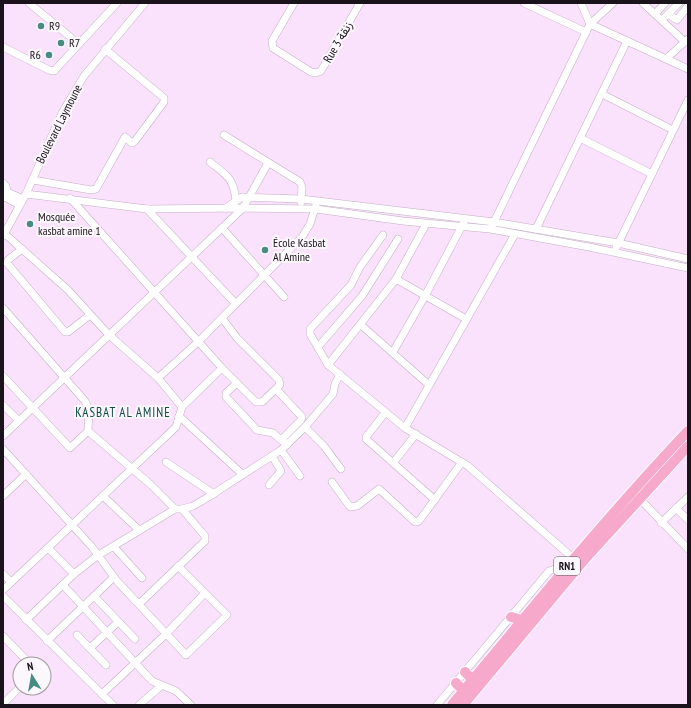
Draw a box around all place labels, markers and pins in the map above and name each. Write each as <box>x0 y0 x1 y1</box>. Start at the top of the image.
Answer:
place label: R9 <box>49 18 60 33</box>
marker: R9 <box>36 21 46 31</box>
place label: R7 <box>69 35 80 50</box>
marker: R7 <box>56 38 66 48</box>
place label: R6 <box>30 47 41 62</box>
marker: R6 <box>44 50 54 60</box>
place label: Mosquée kasbat amine 1 <box>38 209 101 238</box>
marker: Mosquée kasbat amine 1 <box>25 219 35 229</box>
place label: École Kasbat Al Amine <box>273 235 326 264</box>
marker: École Kasbat Al Amine <box>260 245 270 255</box>

